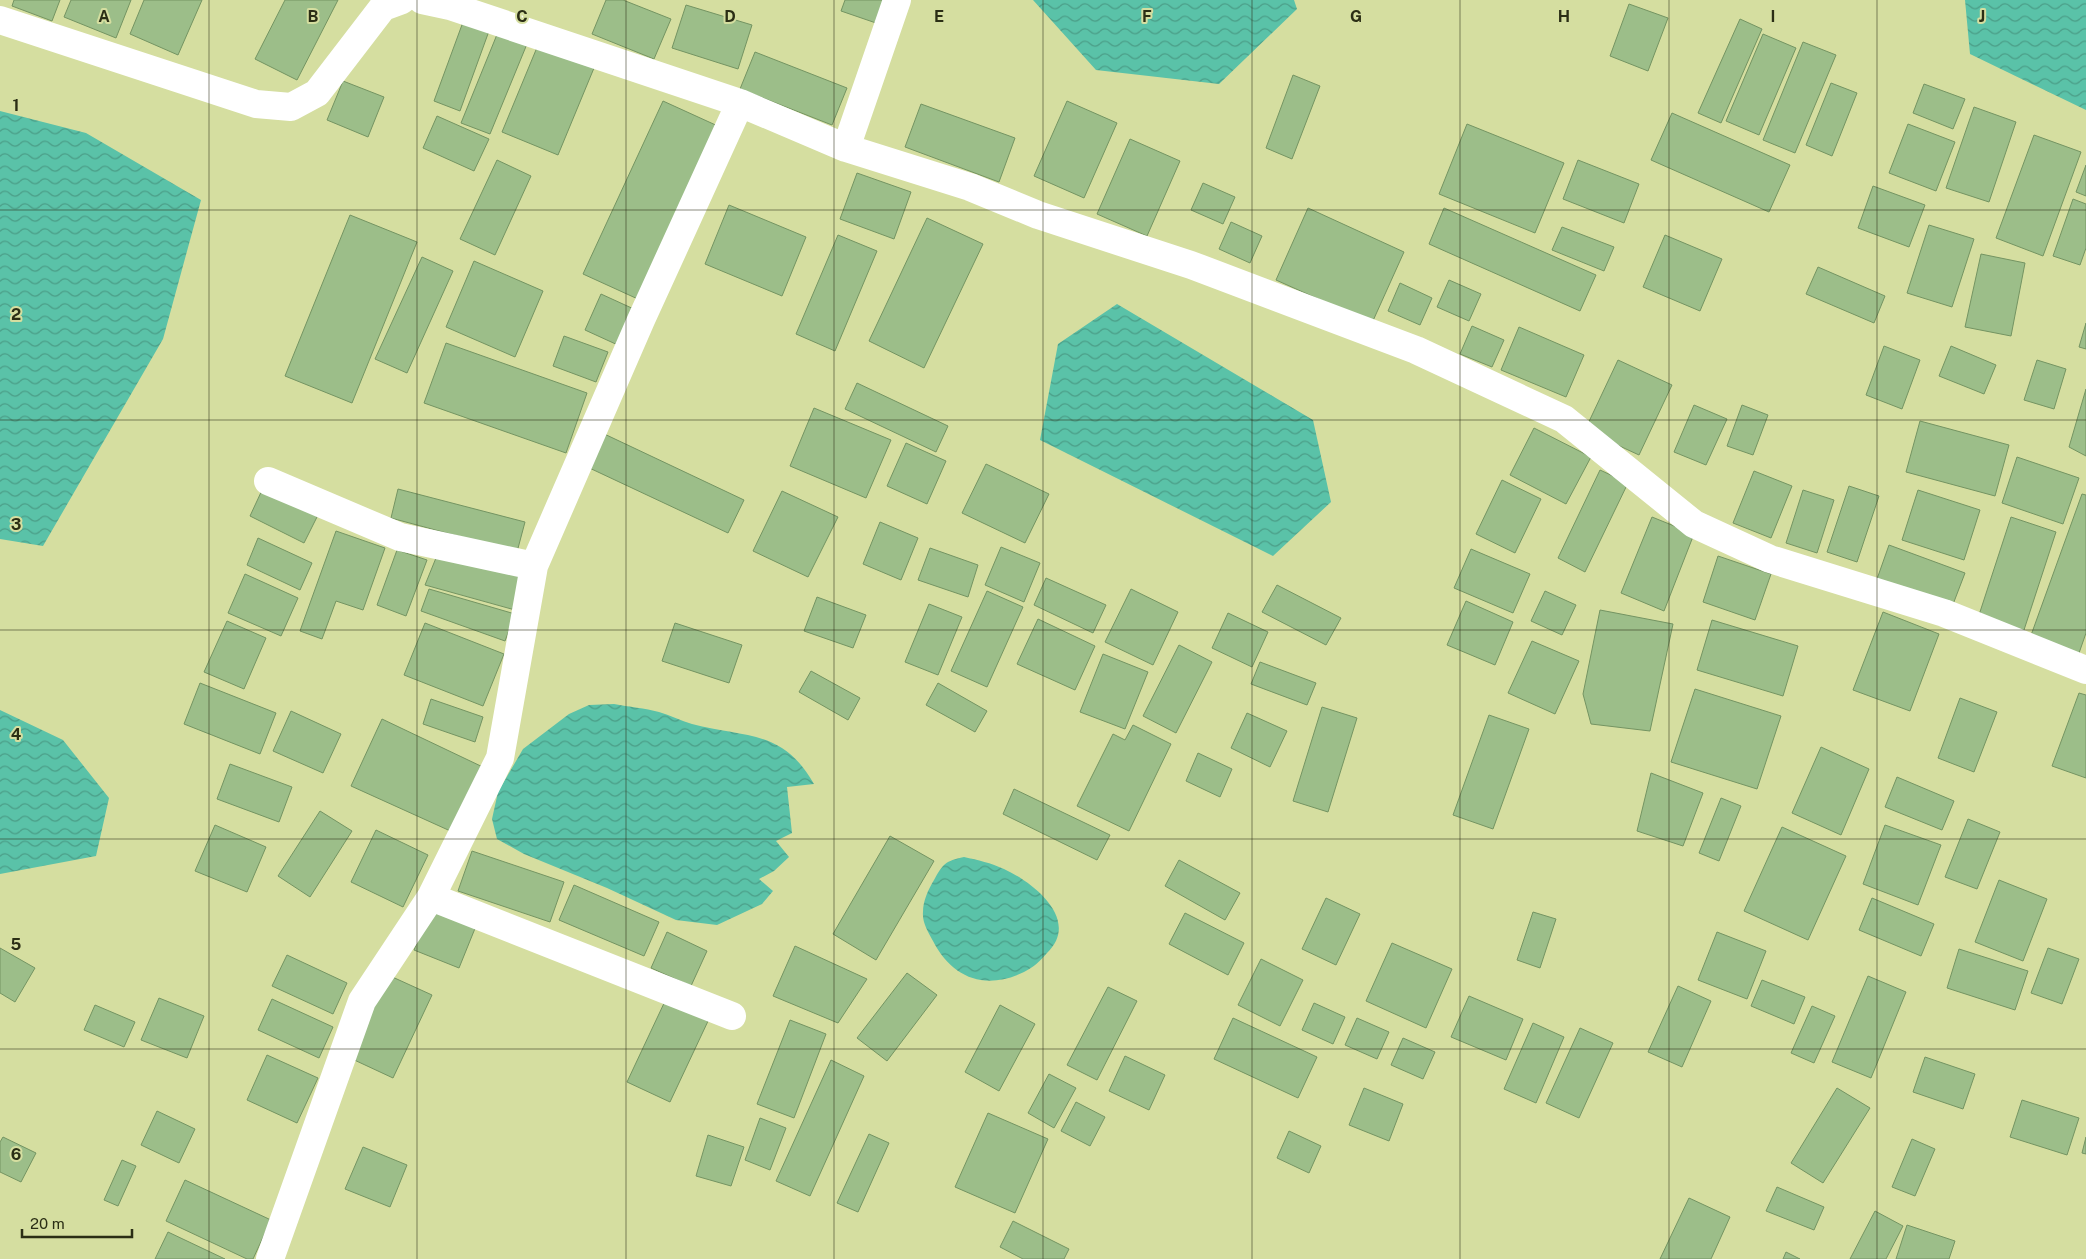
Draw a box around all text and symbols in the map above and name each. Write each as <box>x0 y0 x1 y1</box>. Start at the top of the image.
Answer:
text: A <box>98 7 110 26</box>
text: B <box>308 7 319 26</box>
text: C <box>516 7 528 26</box>
text: D <box>724 7 736 26</box>
text: E <box>934 7 944 26</box>
text: F <box>1142 7 1152 26</box>
text: G <box>1350 7 1362 26</box>
text: H <box>1558 7 1570 26</box>
text: I <box>1771 7 1775 26</box>
text: J <box>1979 7 1985 26</box>
text: 1 <box>13 96 19 115</box>
text: 2 <box>11 305 21 324</box>
text: 3 <box>11 515 21 534</box>
text: 4 <box>11 725 22 744</box>
text: 5 <box>11 935 22 954</box>
text: 6 <box>11 1145 21 1164</box>
scale bar <box>22 1206 132 1238</box>
text: 20 m <box>30 1215 65 1232</box>

